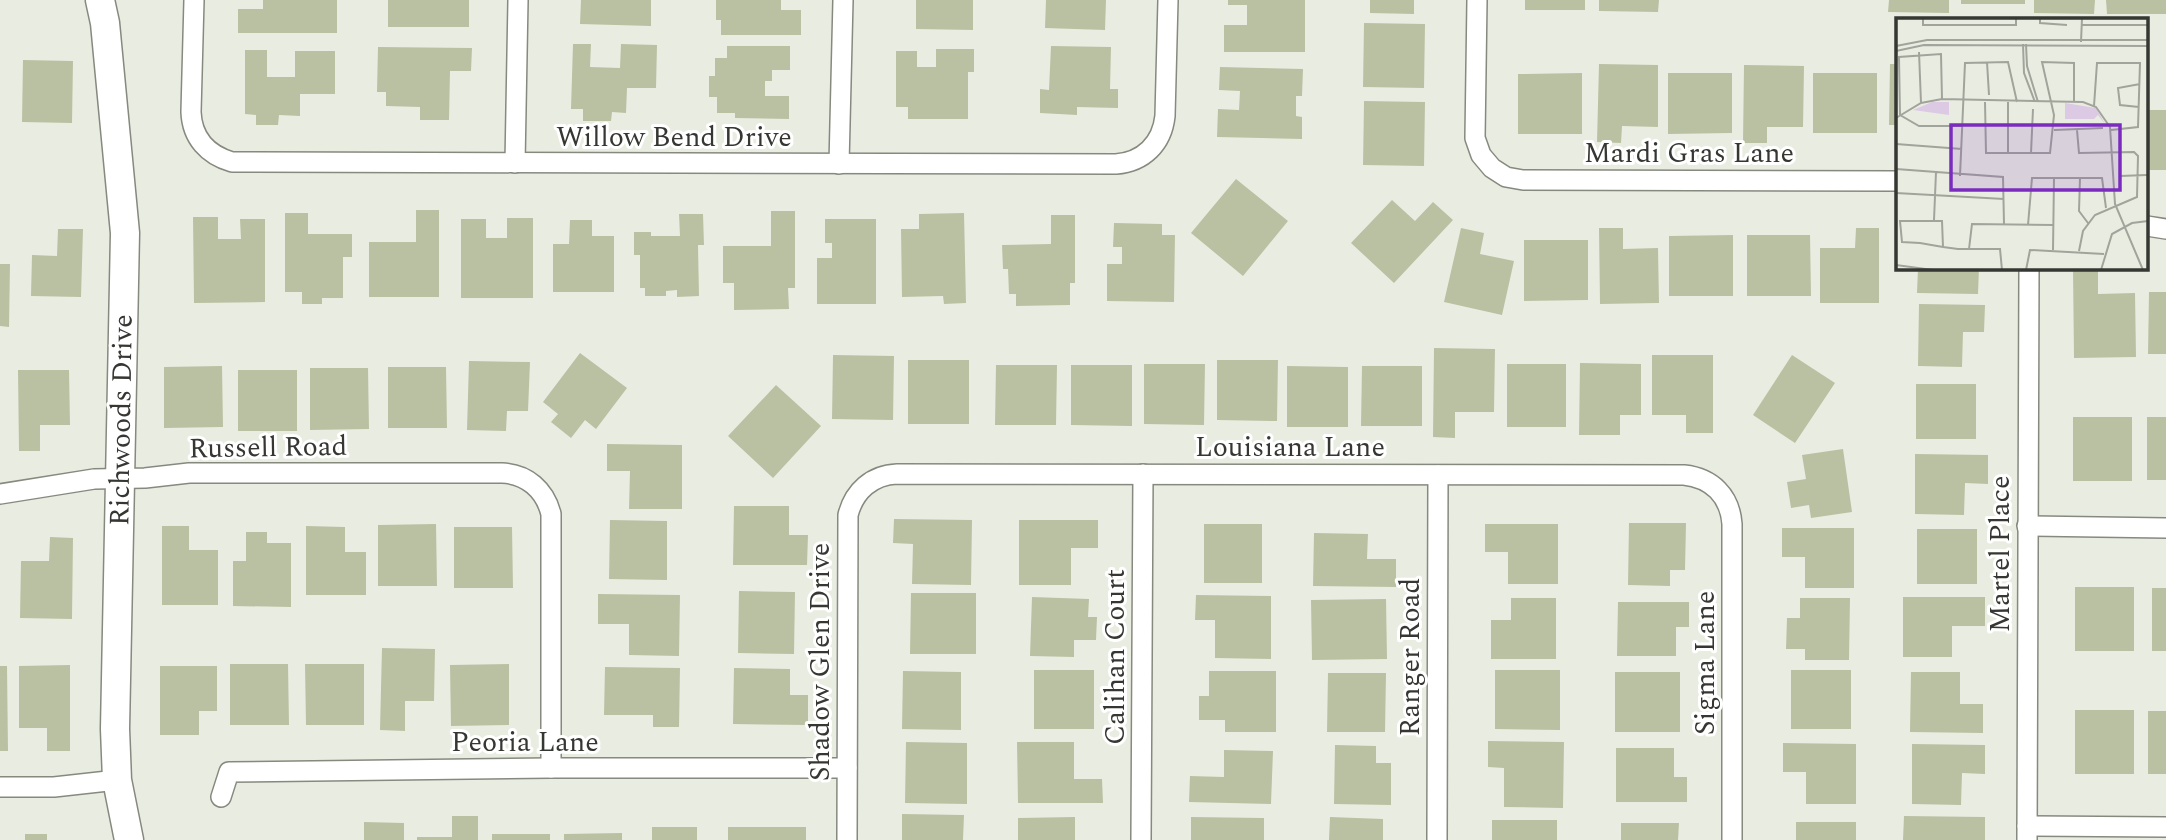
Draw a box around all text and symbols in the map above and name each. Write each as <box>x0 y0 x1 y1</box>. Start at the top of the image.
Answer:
inset map <box>1896 18 2148 270</box>
street label: Willow Bend Drive <box>556 116 792 159</box>
street label: Mardi Gras Lane <box>1584 132 1794 175</box>
street label: Richwoods Drive <box>98 314 145 526</box>
street label: Russell Road <box>189 425 348 470</box>
street label: Louisiana Lane <box>1195 426 1385 469</box>
street label: Martel Place <box>1979 475 2022 633</box>
street label: Shadow Glen Drive <box>799 543 842 781</box>
street label: Calihan Court <box>1094 569 1137 745</box>
street label: Ranger Road <box>1389 578 1432 736</box>
street label: Sigma Lane <box>1684 591 1727 735</box>
street label: Peoria Lane <box>451 721 599 764</box>

